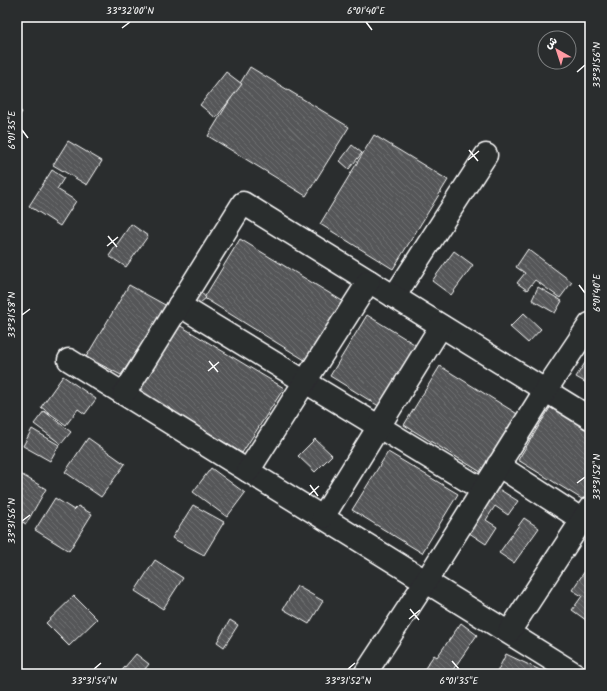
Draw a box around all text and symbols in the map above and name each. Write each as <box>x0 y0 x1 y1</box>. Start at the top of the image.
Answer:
text: 33°32'00"N <box>106 3 154 19</box>
text: 6°01'40"E <box>347 3 386 19</box>
north arrow <box>537 30 577 70</box>
text: ش <box>541 32 562 54</box>
text: 33°31'56"N <box>589 42 605 88</box>
text: 6°01'35"E <box>4 109 20 149</box>
text: 6°01'40"E <box>589 273 605 312</box>
text: 33°31'58"N <box>4 291 20 338</box>
text: 33°31'52"N <box>589 454 605 500</box>
text: 33°31'56"N <box>4 498 20 544</box>
text: 33°31'54"N <box>71 673 117 689</box>
text: 33°31'52"N <box>325 673 371 689</box>
text: 6°01'35"E <box>440 673 480 689</box>

